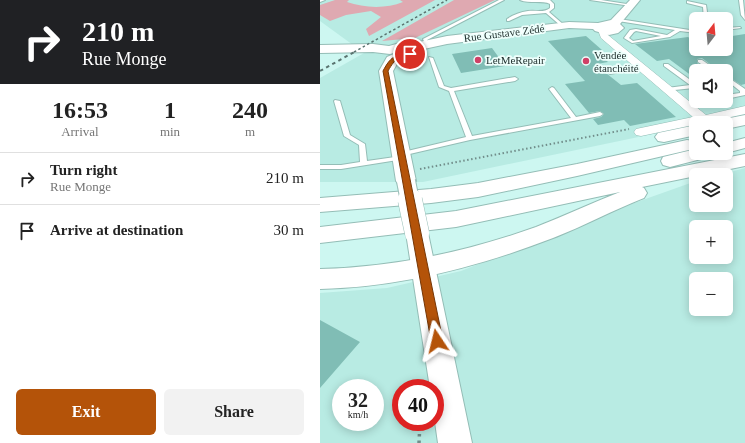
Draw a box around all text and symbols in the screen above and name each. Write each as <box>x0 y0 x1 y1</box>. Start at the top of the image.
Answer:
north arrow <box>689 12 733 56</box>
map controls <box>689 12 733 316</box>
icon: right <box>16 16 68 68</box>
text: 210 m <box>82 16 154 47</box>
street label: Rue Gustave Zédé <box>463 22 545 44</box>
pin <box>393 37 427 71</box>
icon: arrive <box>399 43 421 65</box>
text: Rue Monge <box>82 49 167 69</box>
place label: Vendée étanchéité <box>594 49 639 74</box>
place label: LetMeRepair <box>486 54 545 66</box>
marker: LetMeRepair <box>473 55 483 65</box>
marker: Vendée étanchéité <box>581 56 591 66</box>
button: sound <box>689 64 733 108</box>
text: 16:53 <box>52 97 108 123</box>
text: 1 <box>164 97 176 123</box>
text: 240 <box>232 97 268 123</box>
button: search <box>689 116 733 160</box>
text: Arrival <box>61 124 99 139</box>
text: min <box>160 124 180 139</box>
text: m <box>245 124 255 139</box>
text: Turn right <box>50 162 117 178</box>
icon: right <box>16 168 38 190</box>
button: layers <box>689 168 733 212</box>
text: 210 m <box>266 170 304 186</box>
text: Rue Monge <box>50 179 111 194</box>
icon: arrive <box>16 220 38 242</box>
button: + <box>689 220 733 264</box>
text: Arrive at destination <box>50 222 183 238</box>
text: 30 m <box>274 222 304 238</box>
button: − <box>689 272 733 316</box>
position arrow <box>416 320 458 362</box>
speed limit sign: 40 <box>392 379 444 431</box>
button: Exit <box>16 389 156 435</box>
button: Share <box>164 389 304 435</box>
text: 32 <box>348 389 368 411</box>
text: km/h <box>348 409 368 420</box>

